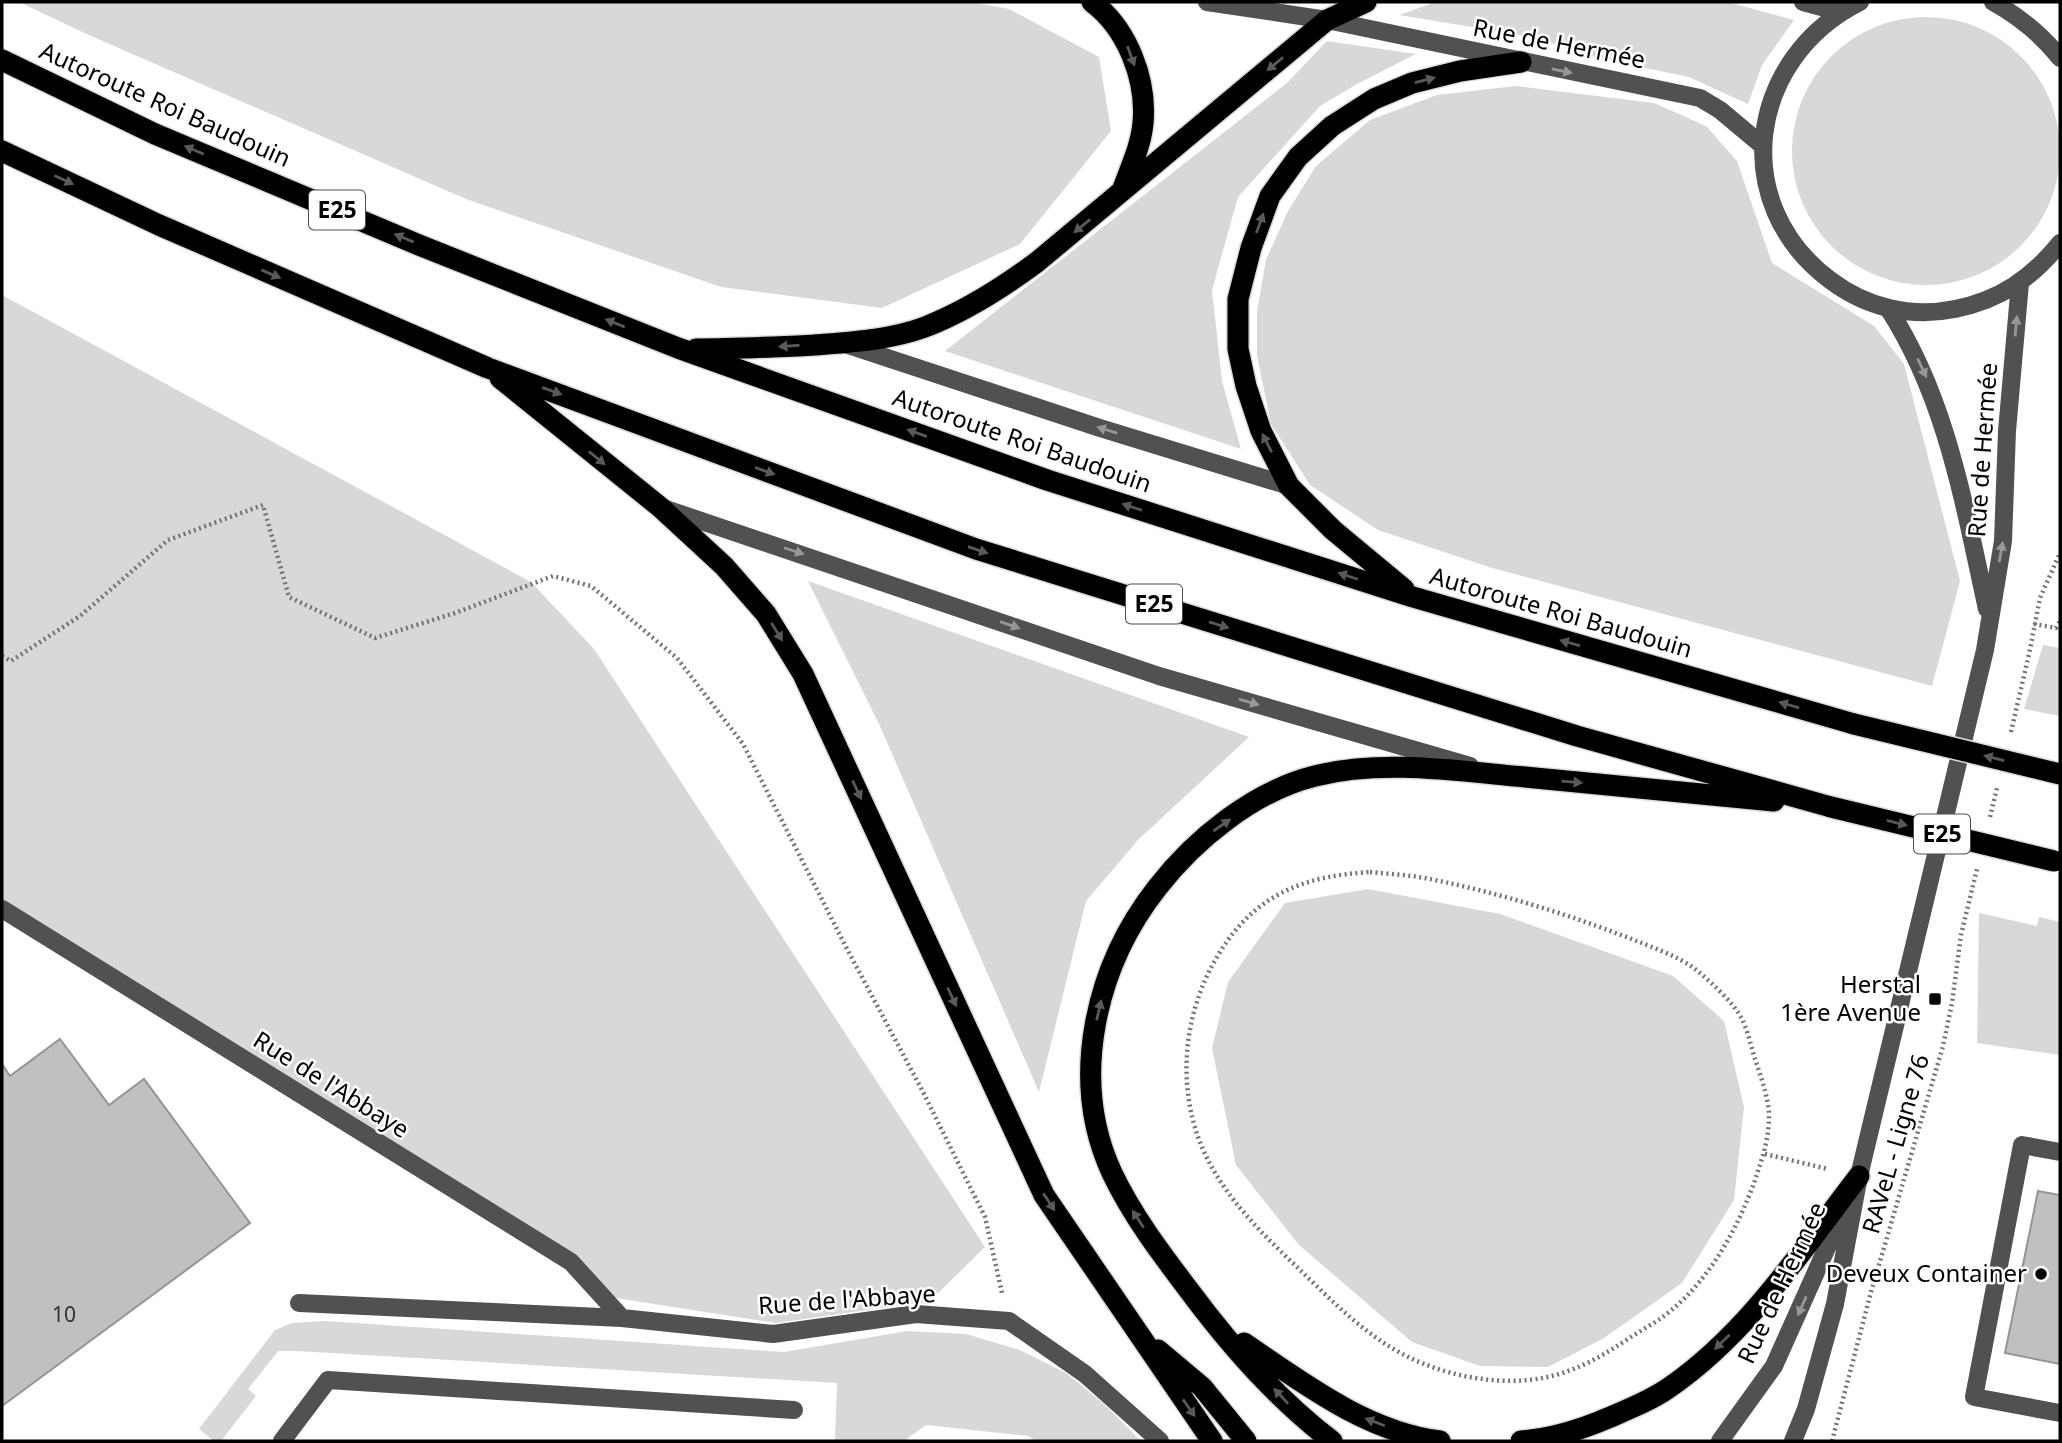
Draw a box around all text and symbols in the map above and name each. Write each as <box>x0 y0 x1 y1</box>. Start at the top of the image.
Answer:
street label: Rue de Hermée <box>1470 10 1648 75</box>
street label: Autoroute Roi Baudouin <box>35 33 296 174</box>
one-way arrow <box>1126 45 1137 66</box>
one-way arrow <box>1266 56 1284 72</box>
one-way arrow <box>1551 65 1573 76</box>
one-way arrow <box>1414 74 1436 85</box>
one-way arrow <box>183 145 204 156</box>
one-way arrow <box>53 175 74 186</box>
road number: E25 <box>309 190 365 230</box>
one-way arrow <box>1255 213 1266 234</box>
one-way arrow <box>1073 218 1091 233</box>
one-way arrow <box>393 232 414 243</box>
one-way arrow <box>261 268 281 280</box>
one-way arrow <box>2011 314 2022 336</box>
one-way arrow <box>604 317 625 328</box>
one-way arrow <box>778 341 800 352</box>
one-way arrow <box>1916 358 1928 378</box>
street label: Rue de Hermée <box>1959 362 2004 538</box>
street label: Autoroute Roi Baudouin <box>889 380 1156 499</box>
one-way arrow <box>541 386 562 397</box>
one-way arrow <box>1096 424 1117 435</box>
one-way arrow <box>906 427 927 438</box>
one-way arrow <box>1261 433 1273 453</box>
one-way arrow <box>589 450 606 465</box>
one-way arrow <box>754 465 775 476</box>
one-way arrow <box>1121 501 1142 512</box>
one-way arrow <box>1996 541 2007 563</box>
one-way arrow <box>968 545 989 555</box>
one-way arrow <box>784 547 805 557</box>
street label: Autoroute Roi Baudouin <box>1426 558 1696 665</box>
one-way arrow <box>1338 571 1359 581</box>
road number: E25 <box>1126 584 1182 624</box>
one-way arrow <box>999 620 1020 631</box>
one-way arrow <box>1208 620 1229 630</box>
one-way arrow <box>771 622 784 642</box>
one-way arrow <box>1559 638 1580 648</box>
one-way arrow <box>1239 698 1260 708</box>
one-way arrow <box>1778 699 1800 710</box>
one-way arrow <box>1983 752 2005 763</box>
one-way arrow <box>1561 777 1583 788</box>
one-way arrow <box>851 780 863 800</box>
road number: E25 <box>1914 814 1970 854</box>
one-way arrow <box>1213 818 1231 832</box>
one-way arrow <box>1886 818 1908 829</box>
place label: Herstal 1ère Avenue <box>1780 967 1921 1028</box>
one-way arrow <box>946 987 957 1007</box>
marker: Herstal 1ère Avenue <box>1927 991 1943 1007</box>
one-way arrow <box>1094 999 1105 1021</box>
street label: Rue de l'Abbaye <box>248 1023 416 1145</box>
street label: RAVeL - Ligne 76 <box>1853 1050 1936 1237</box>
one-way arrow <box>1042 1193 1055 1212</box>
street label: Rue de Hermée <box>1729 1196 1833 1369</box>
one-way arrow <box>1132 1210 1145 1229</box>
place label: Deveux Container <box>1826 1256 2027 1289</box>
marker: Deveux Container <box>2033 1266 2049 1282</box>
street label: Rue de l'Abbaye <box>757 1276 937 1321</box>
one-way arrow <box>1796 1296 1807 1316</box>
house number: 10 <box>52 1300 76 1328</box>
one-way arrow <box>1714 1334 1731 1350</box>
one-way arrow <box>1274 1388 1290 1405</box>
one-way arrow <box>1182 1398 1195 1417</box>
one-way arrow <box>1365 1416 1386 1427</box>

